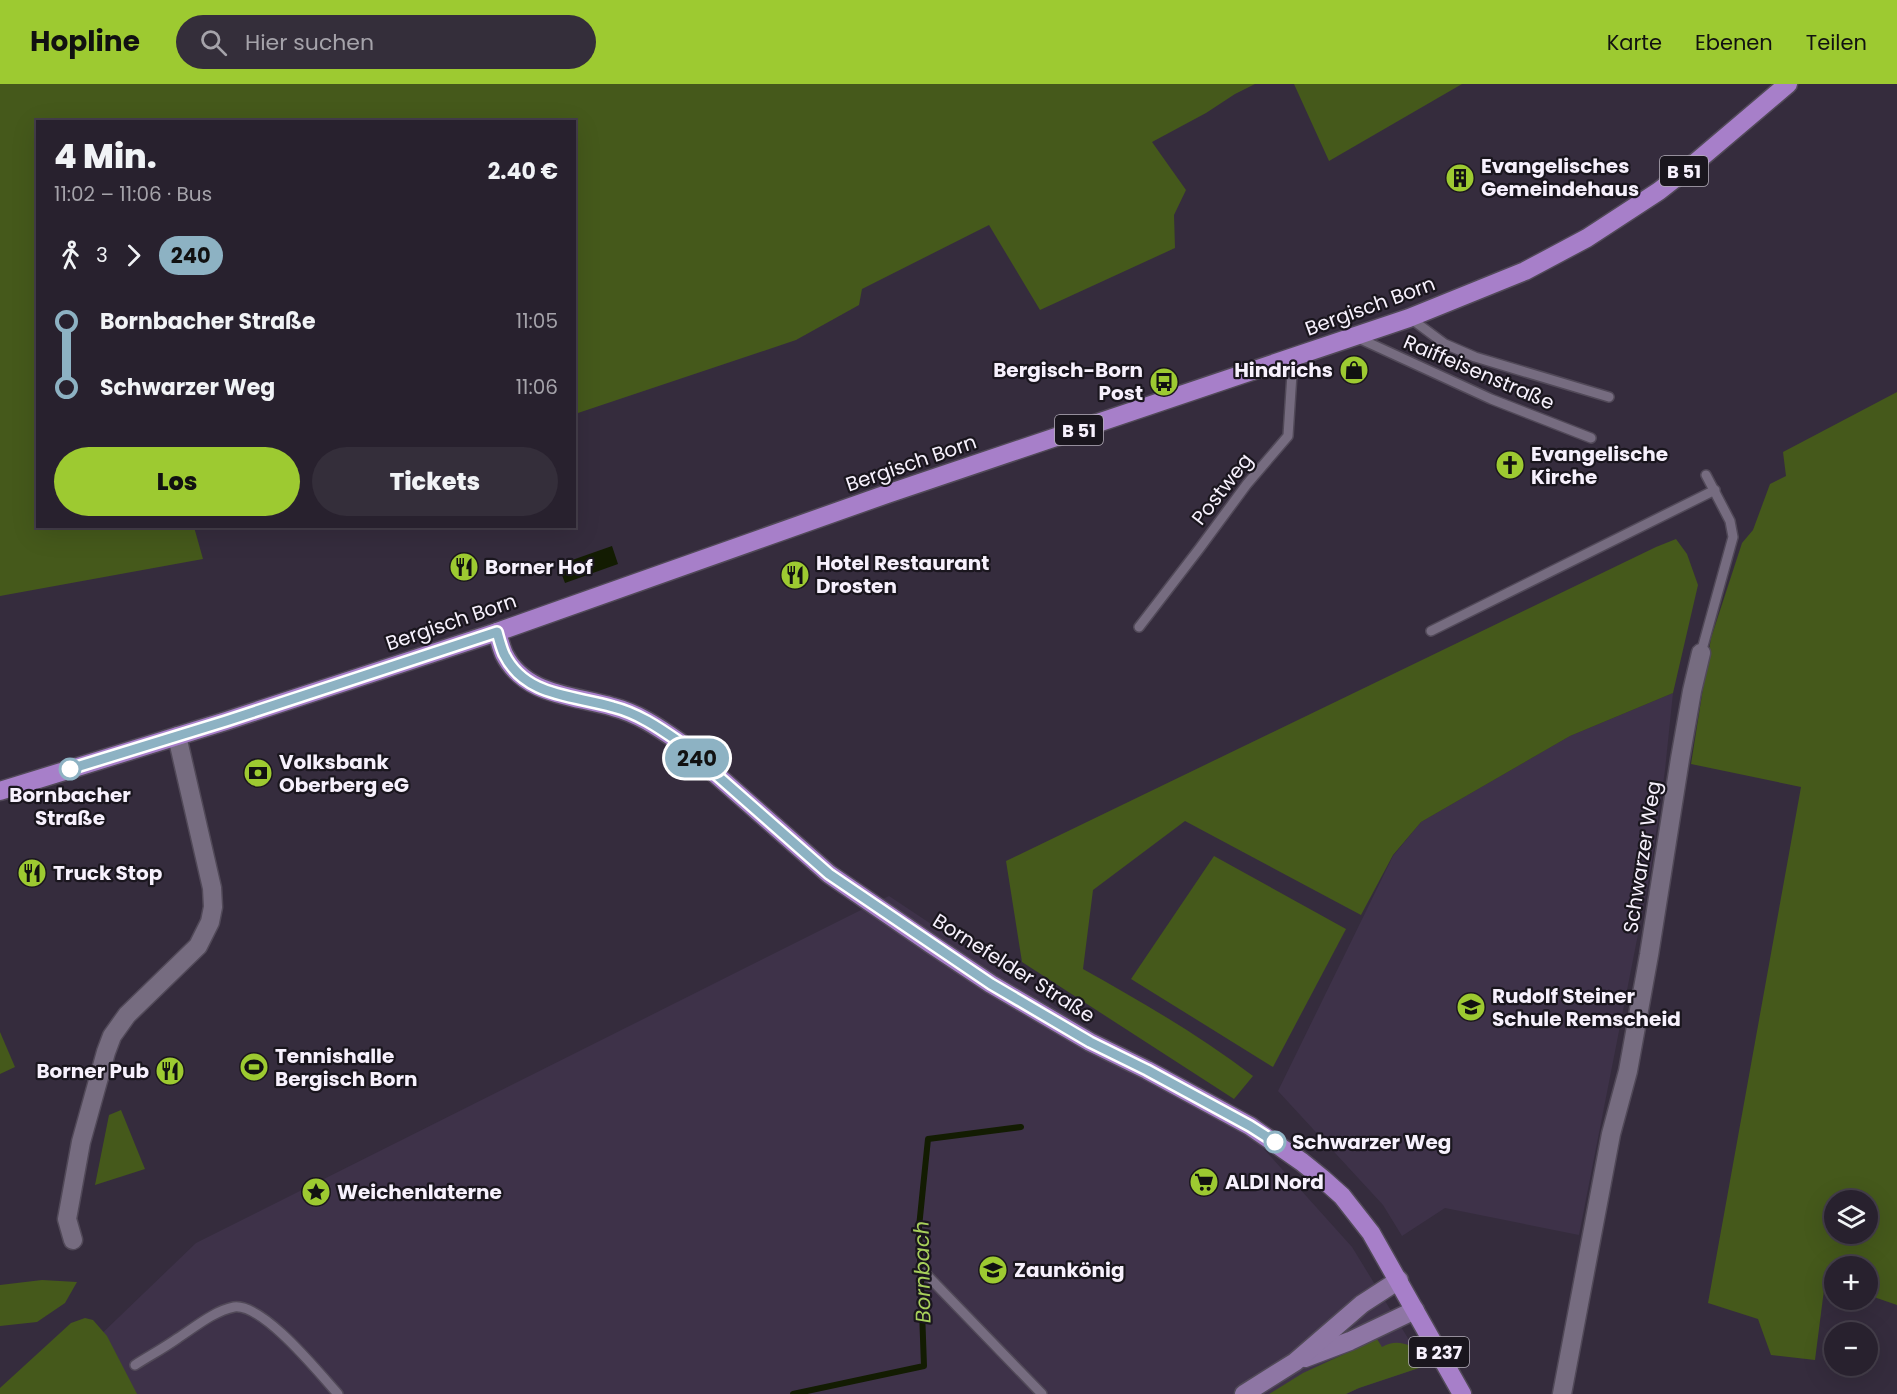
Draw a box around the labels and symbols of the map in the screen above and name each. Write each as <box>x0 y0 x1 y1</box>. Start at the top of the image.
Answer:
place label: Evangelisches Gemeindehaus <box>1481 152 1639 203</box>
road number: B 51 <box>1660 156 1708 186</box>
building icon: Evangelisches Gemeindehaus <box>1444 162 1476 194</box>
street label: Bergisch Born <box>1301 269 1439 343</box>
street label: Raiffeisenstraße <box>1399 328 1559 416</box>
shop icon: Hindrichs <box>1338 354 1370 386</box>
place label: Bergisch-Born Post <box>993 356 1143 407</box>
place label: Hindrichs <box>1234 356 1333 384</box>
bus stop icon: Bergisch-Born Post <box>1148 366 1180 398</box>
road number: B 51 <box>1055 415 1103 445</box>
street label: Bergisch Born <box>842 428 980 498</box>
place label: Evangelische Kirche <box>1531 440 1668 491</box>
street label: Postweg <box>1185 447 1259 531</box>
church icon: Evangelische Kirche <box>1494 449 1526 481</box>
place label: Hotel Restaurant Drosten <box>816 549 989 600</box>
restaurant icon: Borner Hof <box>448 551 480 583</box>
place label: Borner Hof <box>485 553 593 581</box>
restaurant icon: Hotel Restaurant Drosten <box>779 559 811 591</box>
street label: Bergisch Born <box>382 587 520 657</box>
line badge: 240 <box>662 738 732 778</box>
place label: Volksbank Oberberg eG <box>279 748 409 799</box>
bank icon: Volksbank Oberberg eG <box>242 757 274 789</box>
marker: Bornbacher Straße <box>59 758 81 780</box>
street label: Schwarzer Weg <box>1616 779 1668 935</box>
place label: Bornbacher Straße <box>9 781 131 832</box>
restaurant icon: Truck Stop <box>16 857 48 889</box>
place label: Truck Stop <box>53 859 163 887</box>
street label: Bornefelder Straße <box>928 907 1100 1029</box>
place label: Rudolf Steiner Schule Remscheid <box>1492 982 1681 1033</box>
school or university icon: Rudolf Steiner Schule Remscheid <box>1455 991 1487 1023</box>
place label: Tennishalle Bergisch Born <box>275 1042 417 1093</box>
sports icon: Tennishalle Bergisch Born <box>238 1051 270 1083</box>
restaurant icon: Borner Pub <box>154 1055 186 1087</box>
place label: Borner Pub <box>36 1057 149 1085</box>
place label: Schwarzer Weg <box>1292 1128 1451 1156</box>
marker: Schwarzer Weg <box>1264 1131 1286 1153</box>
supermarket icon: ALDI Nord <box>1188 1166 1220 1198</box>
place label: ALDI Nord <box>1225 1168 1324 1196</box>
place icon: Weichenlaterne <box>300 1176 332 1208</box>
place label: Weichenlaterne <box>337 1178 502 1206</box>
water label: Bornbach <box>907 1221 937 1323</box>
school or university icon: Zaunkönig <box>977 1254 1009 1286</box>
place label: Zaunkönig <box>1014 1256 1125 1284</box>
road number: B 237 <box>1409 1337 1469 1367</box>

